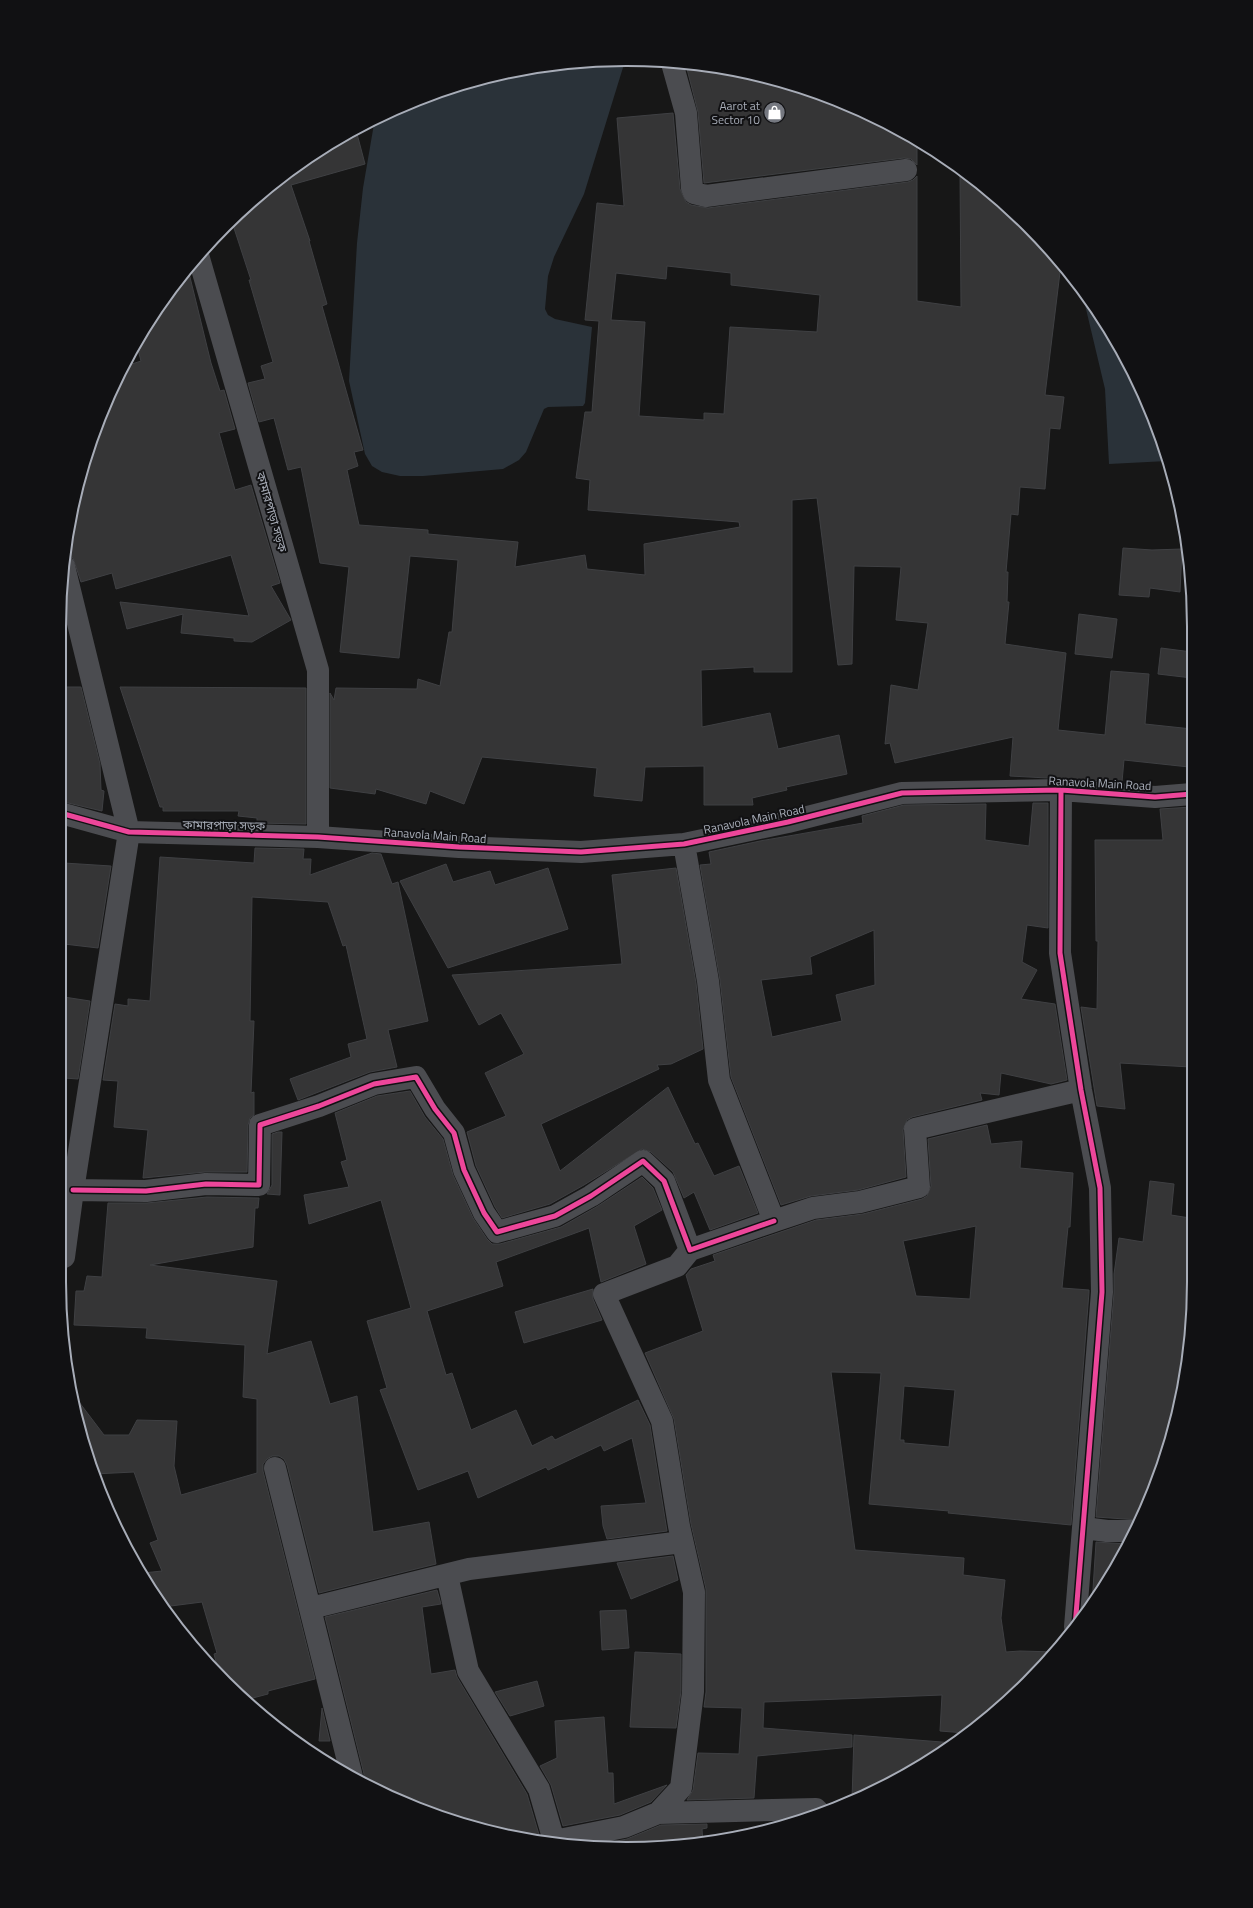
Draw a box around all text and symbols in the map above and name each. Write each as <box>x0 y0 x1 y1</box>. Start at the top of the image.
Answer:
place label: Aarot at Sector 10 <box>711 96 761 129</box>
shop icon: Aarot at Sector 10 <box>762 99 788 125</box>
street label: কামারপাড়া সড়ক <box>251 469 293 555</box>
street label: Ranavola Main Road <box>1048 771 1152 795</box>
street label: Ranavola Main Road <box>702 799 806 839</box>
street label: কামারপাড়া সড়ক <box>182 815 266 835</box>
street label: Ranavola Main Road <box>383 822 487 848</box>

